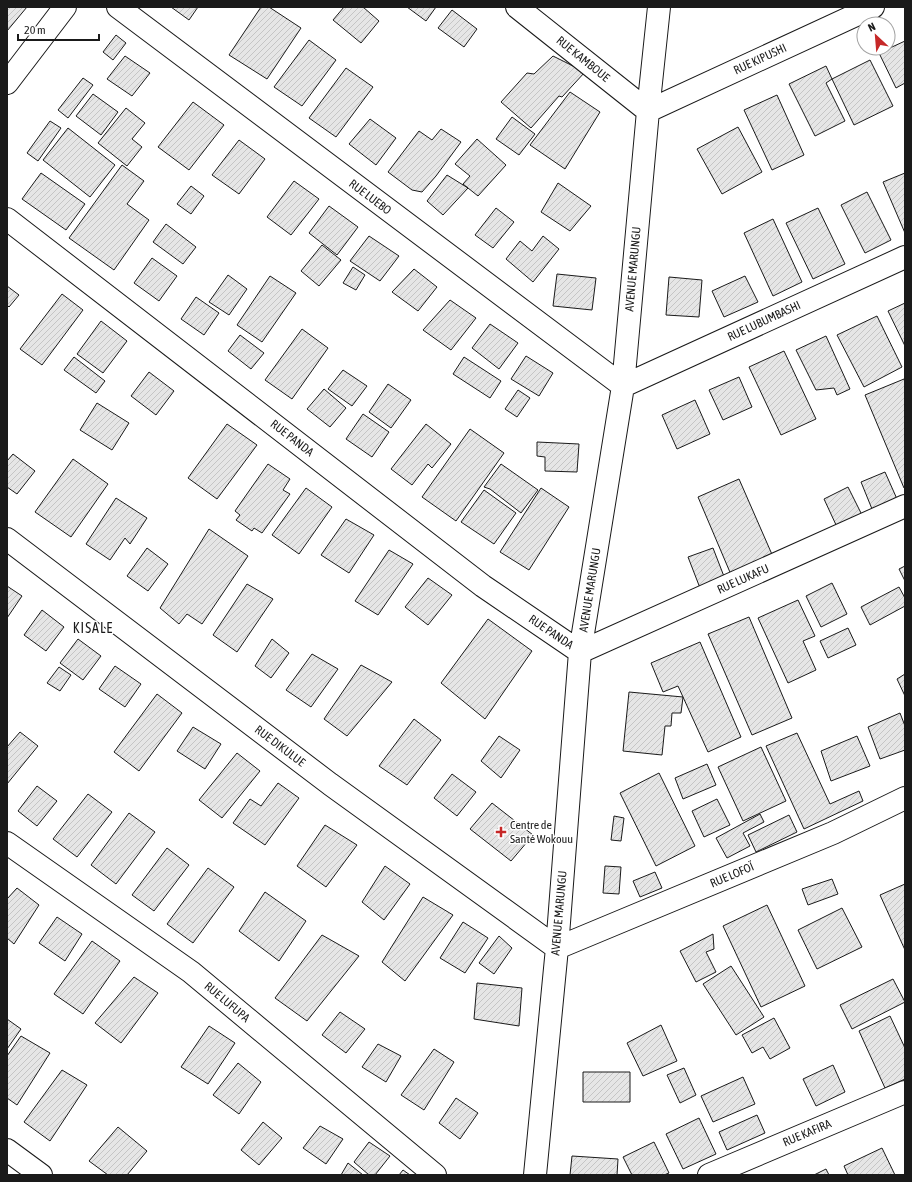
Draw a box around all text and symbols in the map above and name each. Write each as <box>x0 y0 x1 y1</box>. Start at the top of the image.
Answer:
scale bar <box>18 16 99 42</box>
north arrow <box>856 16 896 56</box>
text: N <box>866 20 877 34</box>
text: 20 m <box>24 23 46 37</box>
street label: RUE KAMBOUE <box>554 33 612 85</box>
street label: RUE KIPUSHI <box>731 41 789 77</box>
street label: RUE LUEBO <box>346 177 394 217</box>
street label: AVENUE MARUNGU <box>622 226 644 312</box>
street label: RUE LUBUMBASHI <box>725 298 803 344</box>
street label: RUE PANDA <box>268 417 316 459</box>
street label: AVENUE MARUNGU <box>576 547 604 633</box>
street label: RUE LUKAFU <box>715 561 771 597</box>
street label: RUE PANDA <box>526 612 576 652</box>
district label: KISALE <box>73 620 113 636</box>
street label: RUE DIKULUE <box>252 723 308 769</box>
place label: Centre de Santé Wokouu <box>510 818 573 846</box>
marker: Centre de Santé Wokouu <box>495 826 507 838</box>
street label: RUE LOFOÏ <box>708 860 756 890</box>
street label: AVENUE MARUNGU <box>548 870 570 956</box>
street label: RUE LUFUPA <box>202 979 253 1025</box>
street label: RUE KAFIRA <box>781 1116 833 1149</box>

